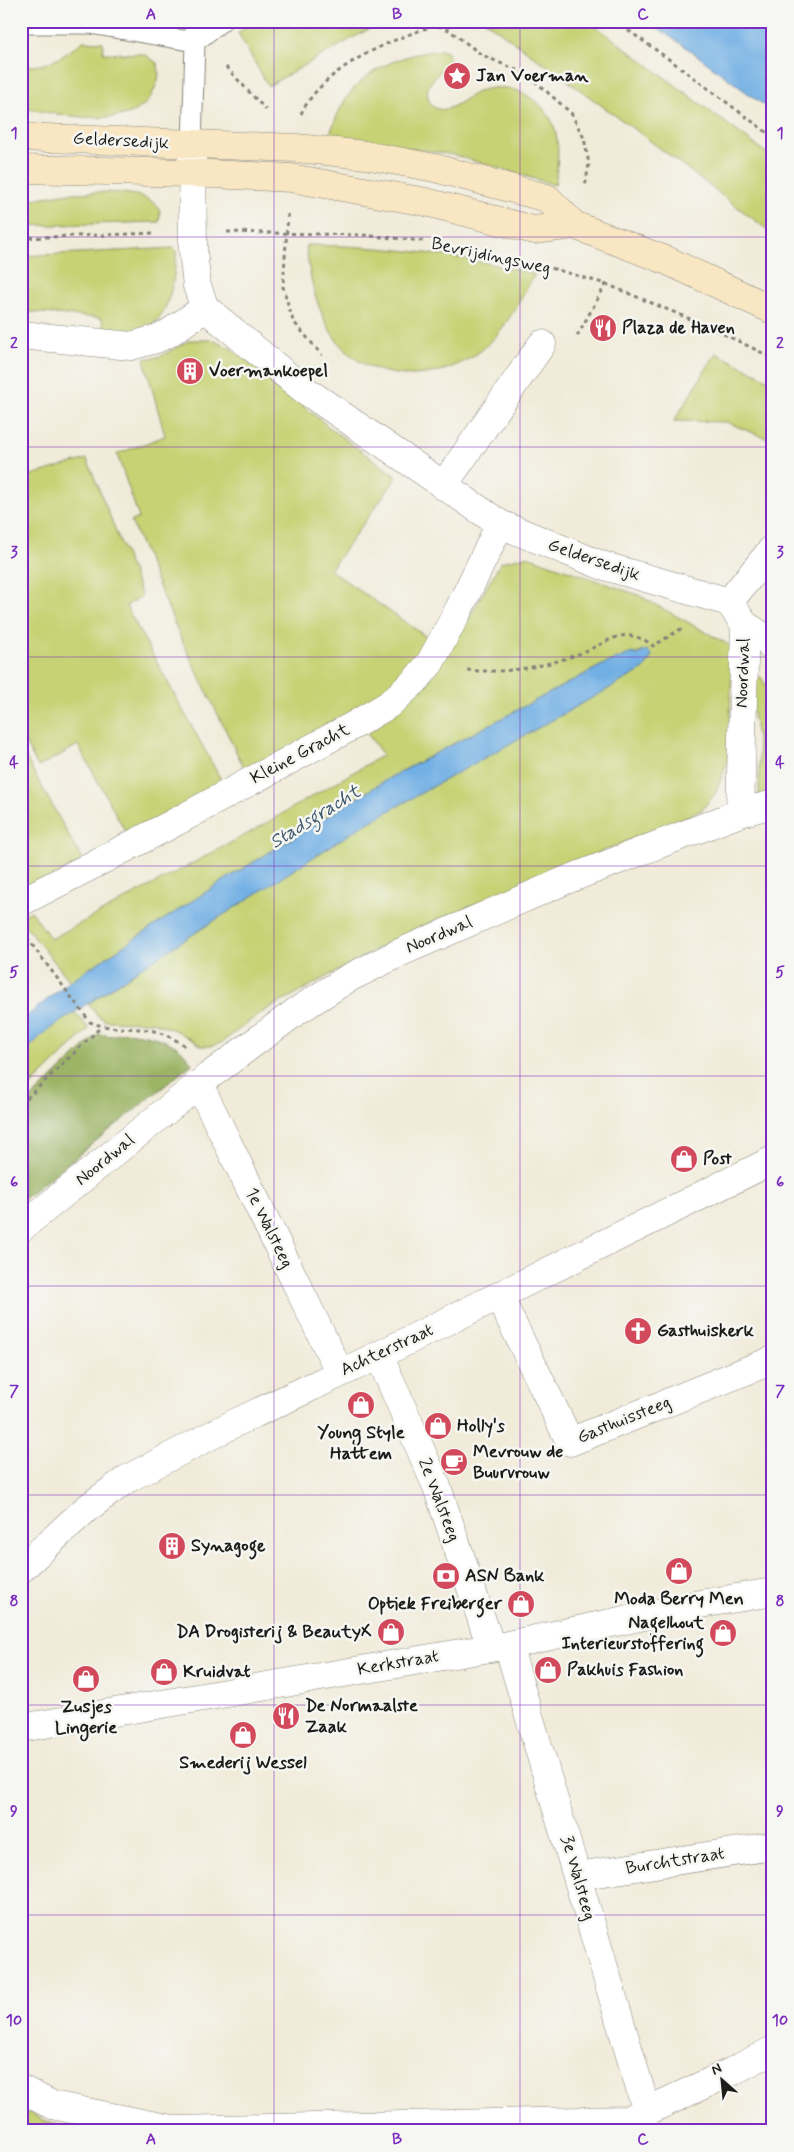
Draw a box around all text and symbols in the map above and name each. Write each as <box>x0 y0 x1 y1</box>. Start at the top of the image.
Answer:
text: A <box>146 4 156 25</box>
text: B <box>392 4 402 25</box>
text: C <box>637 4 649 25</box>
place icon: Jan Voerman <box>442 61 472 91</box>
place label: Jan Voerman <box>476 64 589 88</box>
text: 1 <box>10 123 18 144</box>
text: 1 <box>776 123 784 144</box>
street label: Geldersedijk <box>72 126 170 156</box>
street label: Bevrijdingsweg <box>429 232 553 280</box>
restaurant icon: Plaza de Haven <box>588 313 618 343</box>
place label: Plaza de Haven <box>622 316 735 340</box>
text: 2 <box>10 333 18 354</box>
text: 2 <box>776 333 784 354</box>
building icon: Voermankoepel <box>175 356 205 386</box>
place label: Voermankoepel <box>209 359 328 383</box>
street label: Geldersedijk <box>545 533 643 587</box>
text: 3 <box>10 542 18 563</box>
text: 3 <box>776 542 784 563</box>
street label: Noordwal <box>730 638 756 708</box>
street label: Kleine Gracht <box>246 718 354 790</box>
text: 4 <box>9 752 19 773</box>
text: 4 <box>775 752 785 773</box>
water label: Stadsgracht <box>265 779 367 856</box>
street label: Noordwal <box>402 910 476 960</box>
text: 5 <box>9 962 19 983</box>
text: 5 <box>775 962 785 983</box>
street label: Noordwal <box>70 1129 140 1191</box>
shop icon: Post <box>669 1144 699 1174</box>
place label: Post <box>703 1147 732 1171</box>
text: 6 <box>10 1172 18 1193</box>
text: 6 <box>776 1172 784 1193</box>
street label: 1e Walsteeg <box>239 1184 299 1272</box>
church icon: Gasthuiskerk <box>623 1316 653 1346</box>
street label: Achterstraat <box>337 1318 438 1382</box>
place label: Gasthuiskerk <box>657 1319 755 1343</box>
text: 7 <box>9 1381 19 1402</box>
text: 7 <box>775 1381 785 1402</box>
shop icon: Young Style Hattem <box>346 1390 376 1420</box>
street label: Gasthuissteeg <box>574 1390 674 1450</box>
shop icon: Holly's <box>423 1411 453 1441</box>
place label: Holly's <box>457 1414 505 1438</box>
place label: Young Style Hattem <box>318 1421 405 1466</box>
place label: Mevrouw de Buurvrouw <box>473 1440 563 1485</box>
cafe icon: Mevrouw de Buurvrouw <box>439 1447 469 1477</box>
street label: 2e Walsteeg <box>412 1455 466 1545</box>
building icon: Synagoge <box>157 1531 187 1561</box>
place label: Synagoge <box>191 1534 266 1560</box>
shop icon: Moda Berry Men <box>664 1556 694 1586</box>
bank icon: ASN Bank <box>431 1561 461 1591</box>
place label: ASN Bank <box>465 1564 545 1588</box>
place label: Moda Berry Men <box>614 1587 744 1611</box>
shop icon: Optiek Freiberger <box>506 1589 536 1619</box>
text: 8 <box>9 1591 19 1612</box>
text: 8 <box>775 1591 785 1612</box>
place label: Optiek Freiberger <box>368 1592 503 1618</box>
place label: Nagelhout Interieurstoffering <box>561 1611 704 1658</box>
shop icon: DA Drogisterij & BeautyX <box>376 1617 406 1647</box>
shop icon: Nagelhout Interieurstoffering <box>708 1618 738 1648</box>
place label: DA Drogisterij & BeautyX <box>176 1620 372 1644</box>
street label: Kerkstraat <box>356 1644 441 1682</box>
shop icon: Pakhuis Fashion <box>533 1655 563 1685</box>
shop icon: Kruidvat <box>149 1657 179 1687</box>
place label: Pakhuis Fashion <box>567 1658 683 1682</box>
place label: Kruidvat <box>183 1660 251 1684</box>
shop icon: Zusjes Lingerie <box>71 1664 101 1694</box>
place label: De Normaalste Zaak <box>305 1694 418 1739</box>
place label: Zusjes Lingerie <box>55 1695 117 1742</box>
restaurant icon: De Normaalste Zaak <box>271 1701 301 1731</box>
shop icon: Smederij Wessel <box>228 1720 258 1750</box>
place label: Smederij Wessel <box>179 1751 307 1775</box>
text: 9 <box>10 1801 18 1822</box>
text: 9 <box>776 1801 784 1822</box>
street label: 3e Walsteeg <box>554 1833 602 1923</box>
street label: Burchtstraat <box>624 1841 726 1881</box>
text: 10 <box>6 2010 22 2031</box>
text: 10 <box>772 2010 788 2031</box>
north arrow <box>696 2054 746 2104</box>
text: N <box>708 2059 725 2079</box>
text: A <box>146 2129 156 2150</box>
text: B <box>392 2129 402 2150</box>
text: C <box>637 2129 649 2150</box>

